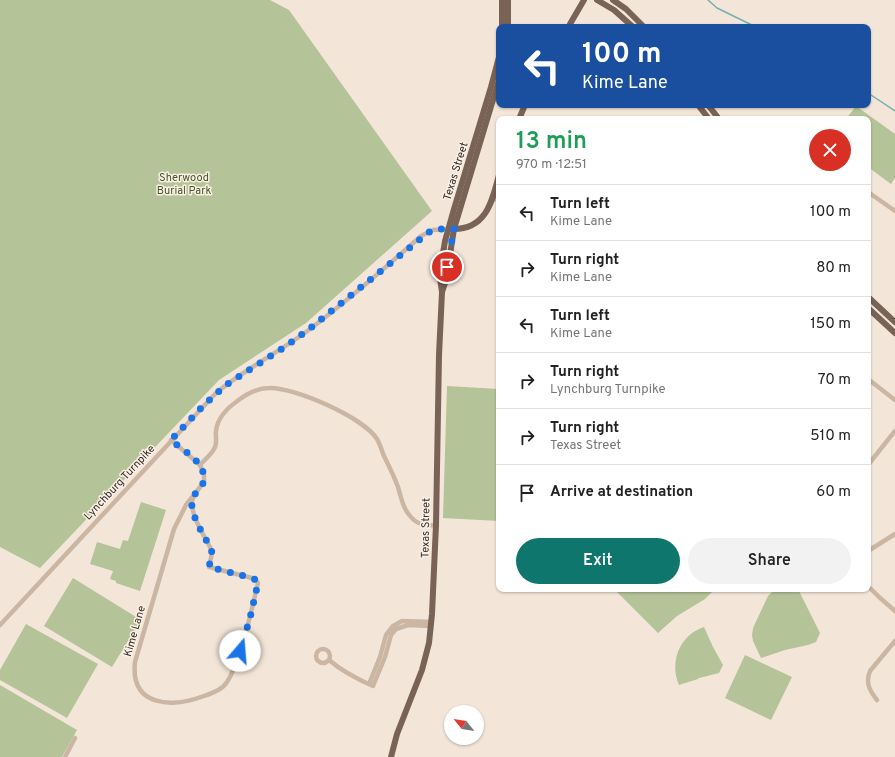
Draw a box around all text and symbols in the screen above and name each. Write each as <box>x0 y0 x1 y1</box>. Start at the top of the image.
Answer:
text: 100 m <box>582 37 662 73</box>
icon: left <box>516 40 568 92</box>
text: Kime Lane <box>582 72 668 95</box>
text: 13 min <box>516 127 587 157</box>
button: close <box>809 129 851 171</box>
street label: Texas Street <box>440 140 471 202</box>
text: 970 m · 12:51 <box>516 157 587 173</box>
park label: Sherwood Burial Park <box>157 171 211 198</box>
text: Turn left <box>550 195 610 214</box>
icon: left <box>516 202 538 224</box>
text: 100 m <box>810 203 851 222</box>
text: Kime Lane <box>550 214 612 230</box>
pin <box>430 250 464 284</box>
text: Turn right <box>550 251 619 270</box>
icon: arrive <box>436 256 458 278</box>
icon: right <box>516 258 538 280</box>
text: 80 m <box>816 259 851 278</box>
text: Kime Lane <box>550 270 612 286</box>
text: Turn left <box>550 307 610 326</box>
icon: left <box>516 314 538 336</box>
text: 150 m <box>810 315 851 334</box>
text: Kime Lane <box>550 326 612 342</box>
text: Turn right <box>550 363 619 382</box>
icon: right <box>516 370 538 392</box>
text: 70 m <box>818 371 851 390</box>
text: Lynchburg Turnpike <box>550 382 666 398</box>
text: Turn right <box>550 419 619 438</box>
icon: right <box>516 426 538 448</box>
text: 510 m <box>810 427 851 446</box>
text: Texas Street <box>550 438 621 454</box>
street label: Lynchburg Turnpike <box>81 442 158 523</box>
icon: arrive <box>516 482 538 504</box>
text: Arrive at destination <box>550 483 693 502</box>
text: 60 m <box>816 483 851 502</box>
street label: Texas Street <box>418 498 434 558</box>
button: Exit <box>516 538 680 584</box>
button: Share <box>688 538 851 584</box>
street label: Kime Lane <box>121 604 149 658</box>
position arrow <box>219 630 261 672</box>
north arrow <box>444 705 484 745</box>
map controls <box>444 705 484 745</box>

